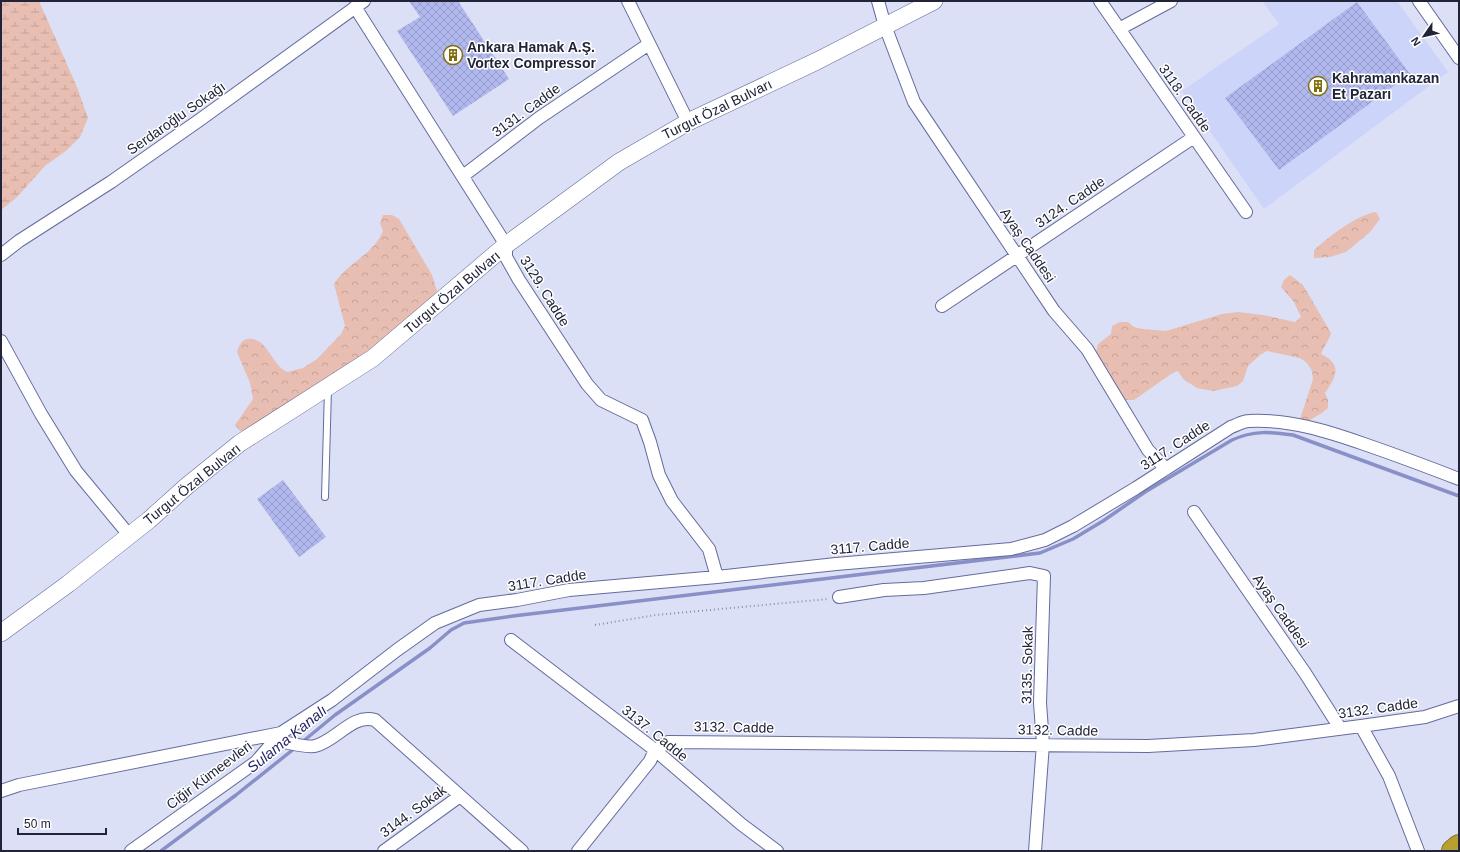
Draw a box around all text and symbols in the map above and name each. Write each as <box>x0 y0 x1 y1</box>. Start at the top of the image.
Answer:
north arrow <box>1404 16 1444 56</box>
text: N <box>1408 35 1423 48</box>
place label: Ankara Hamak A.Ş. Vortex Compressor <box>467 39 596 71</box>
building icon: Ankara Hamak A.Ş. Vortex Compressor <box>442 44 464 66</box>
street label: 3118. Cadde <box>1156 61 1214 135</box>
place label: Kahramankazan Et Pazarı <box>1332 70 1439 102</box>
street label: Turgut Özal Bulvarı <box>659 75 774 143</box>
building icon: Kahramankazan Et Pazarı <box>1307 75 1329 97</box>
street label: Serdaroğlu Sokağı <box>124 78 228 158</box>
street label: 3131. Cadde <box>489 80 563 140</box>
street label: 3124. Cadde <box>1032 173 1108 231</box>
street label: Ayaş Caddesi <box>997 205 1059 285</box>
street label: Turgut Özal Bulvarı <box>400 247 503 337</box>
street label: 3129. Cadde <box>517 253 573 329</box>
street label: 3117. Cadde <box>1137 417 1213 473</box>
street label: Turgut Özal Bulvarı <box>140 439 244 528</box>
street label: 3117. Cadde <box>830 535 910 557</box>
street label: 3117. Cadde <box>507 566 588 594</box>
street label: Ayaş Caddesi <box>1250 571 1312 651</box>
street label: 3135. Sokak <box>1018 625 1036 704</box>
street label: 3132. Cadde <box>1337 694 1419 722</box>
water label: Sulama Kanalı <box>243 701 330 776</box>
street label: 3137. Cadde <box>619 702 691 765</box>
street label: 3132. Cadde <box>694 718 774 736</box>
street label: 3132. Cadde <box>1018 721 1098 739</box>
street label: Ciğir Kümeevleri <box>163 738 255 812</box>
street label: 3144. Sokak <box>377 781 450 840</box>
scale bar <box>18 810 106 836</box>
text: 50 m <box>24 817 51 831</box>

